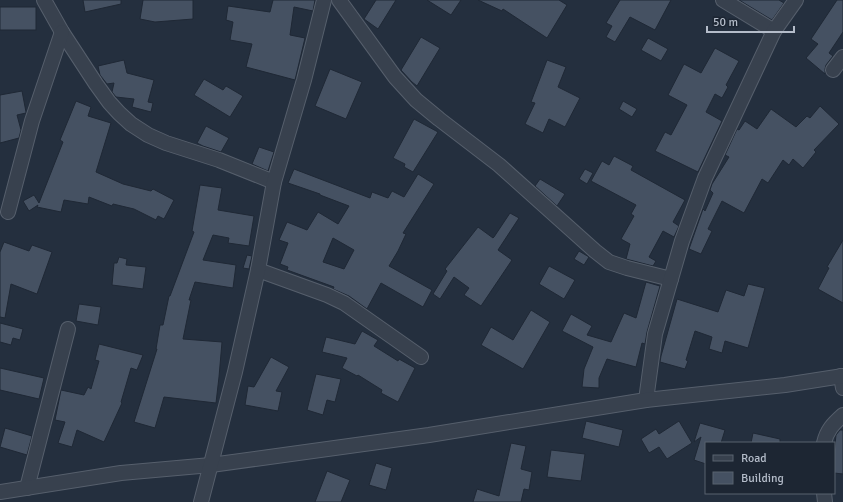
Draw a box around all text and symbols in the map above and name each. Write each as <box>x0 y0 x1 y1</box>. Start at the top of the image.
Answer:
scale bar <box>707 8 794 34</box>
text: 50 m <box>713 15 738 30</box>
legend <box>705 442 835 494</box>
text: Road <box>741 451 767 466</box>
text: Building <box>741 471 784 486</box>

